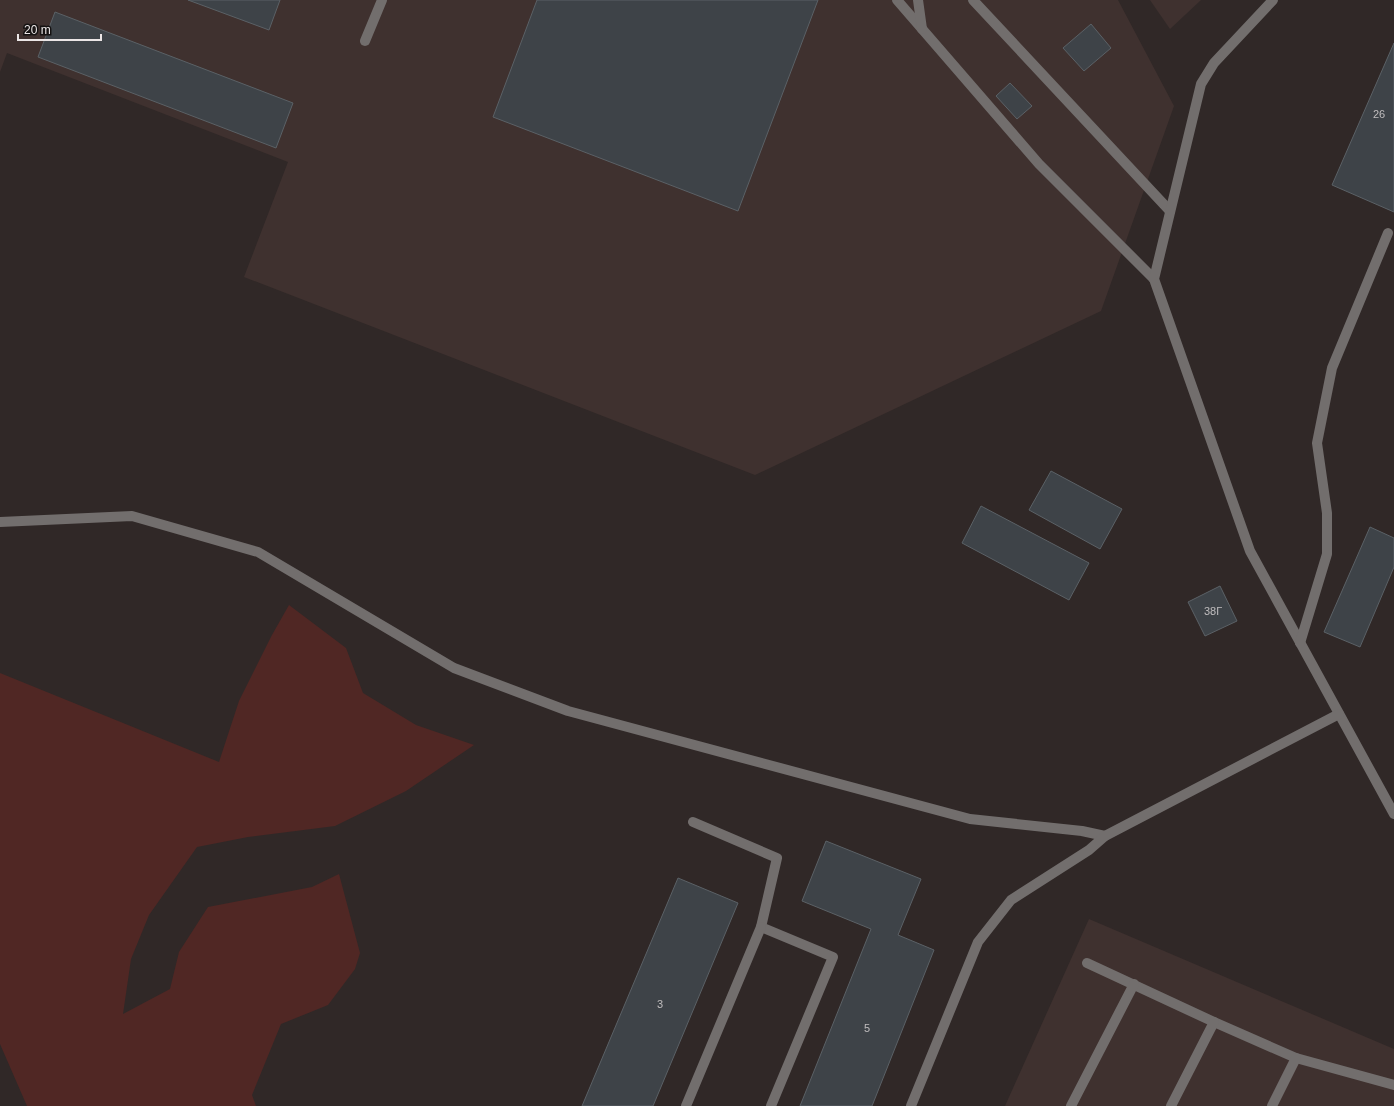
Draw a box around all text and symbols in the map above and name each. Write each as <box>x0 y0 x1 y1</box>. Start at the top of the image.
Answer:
scale bar <box>18 16 101 42</box>
text: 20 m <box>24 23 51 37</box>
house number: 26 <box>1373 108 1385 120</box>
house number: 38Г <box>1204 605 1222 617</box>
house number: 3 <box>657 998 663 1010</box>
house number: 5 <box>864 1022 870 1034</box>

